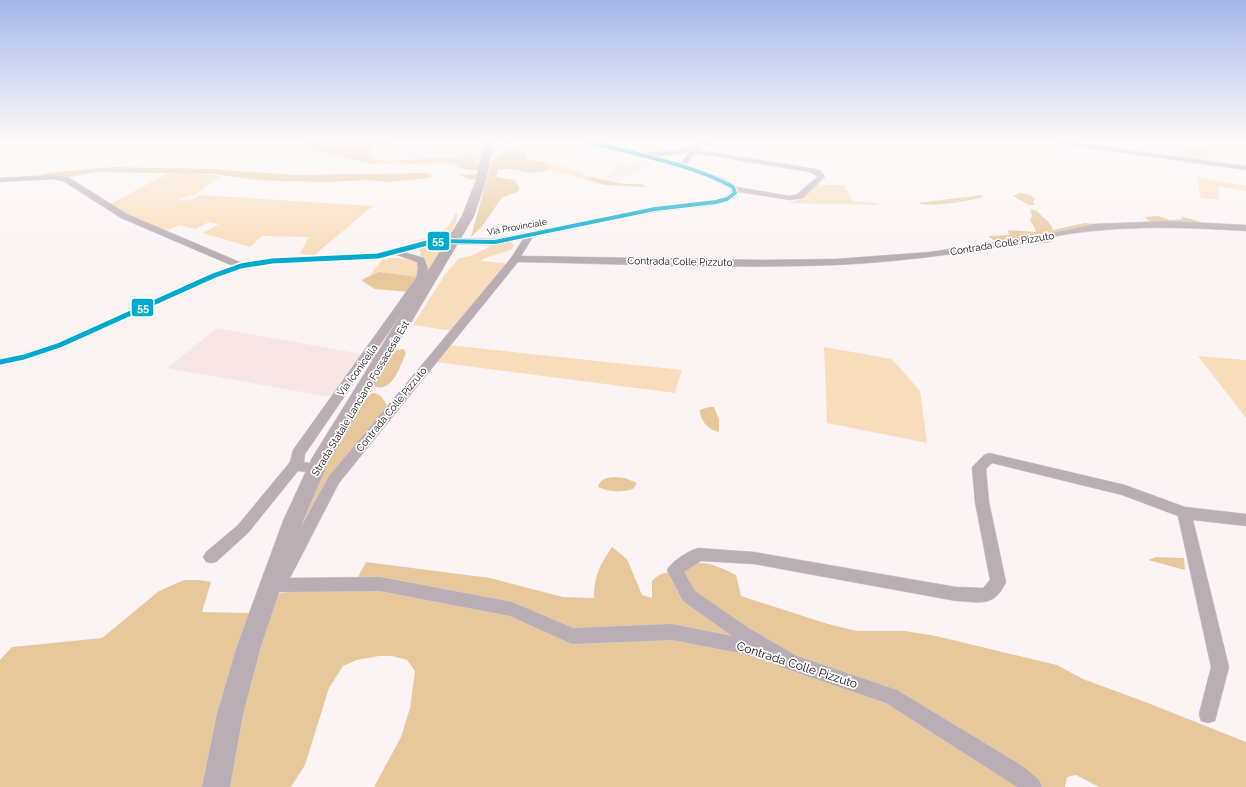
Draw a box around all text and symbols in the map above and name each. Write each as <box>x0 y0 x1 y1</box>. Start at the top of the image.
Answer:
street label: Via Provinciale <box>486 217 548 237</box>
street label: Contrada Colle Pizzuto <box>949 230 1055 257</box>
line badge: 55 <box>427 231 450 251</box>
text: 55 <box>432 235 444 248</box>
street label: Contrada Colle Pizzuto <box>627 255 733 268</box>
line badge: 55 <box>131 298 154 317</box>
text: 55 <box>137 302 149 315</box>
street label: Strada Statale Lanciano Fossacesia Est <box>310 318 412 478</box>
street label: Via Iconicella <box>335 342 380 398</box>
street label: Contrada Colle Pizzuto <box>354 365 429 454</box>
street label: Contrada Colle Pizzuto <box>735 639 859 691</box>

